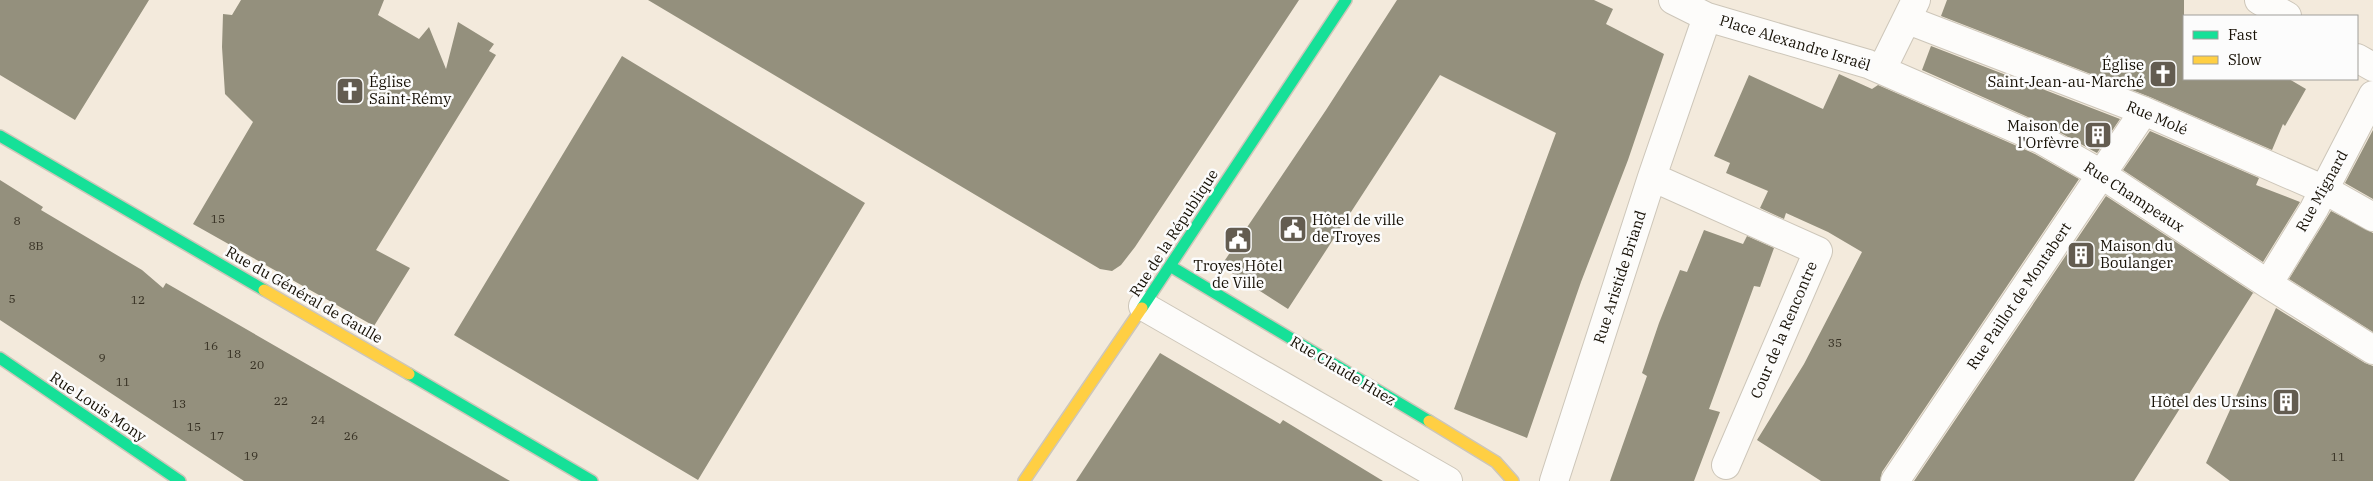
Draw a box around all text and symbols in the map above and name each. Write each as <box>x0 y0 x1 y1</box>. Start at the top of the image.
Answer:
street label: Place Alexandre Israël <box>1717 10 1873 75</box>
legend <box>2183 15 2358 80</box>
text: Fast <box>2228 25 2258 44</box>
text: Slow <box>2228 50 2262 69</box>
place label: Église Saint-Jean-au-Marché <box>1987 55 2144 91</box>
church icon: Église Saint-Jean-au-Marché <box>2148 59 2178 89</box>
place label: Église Saint-Rémy <box>369 72 451 108</box>
church icon: Église Saint-Rémy <box>335 76 365 106</box>
street label: Rue Molé <box>2124 96 2191 139</box>
place label: Maison de l'Orfèvre <box>2007 116 2079 152</box>
building icon: Maison de l'Orfèvre <box>2083 120 2113 150</box>
street label: Rue Mignard <box>2291 147 2352 235</box>
street label: Rue Champeaux <box>2081 157 2188 236</box>
street label: Rue de la République <box>1125 165 1222 300</box>
street label: Rue Aristide Briand <box>1589 208 1650 346</box>
place label: Hôtel de ville de Troyes <box>1312 210 1404 246</box>
house number: 15 <box>211 211 225 226</box>
house number: 8 <box>13 213 21 228</box>
public building icon: Hôtel de ville de Troyes <box>1278 214 1308 244</box>
street label: Rue Paillot de Montabert <box>1962 219 2075 373</box>
public building icon: Troyes Hôtel de Ville <box>1223 225 1253 255</box>
place label: Maison du Boulanger <box>2100 236 2173 272</box>
house number: 8B <box>28 238 44 253</box>
building icon: Maison du Boulanger <box>2066 240 2096 270</box>
street label: Rue du Général de Gaulle <box>222 242 386 347</box>
place label: Troyes Hôtel de Ville <box>1193 256 1283 292</box>
street label: Cour de la Rencontre <box>1746 258 1821 401</box>
house number: 5 <box>8 291 16 306</box>
house number: 12 <box>131 292 145 307</box>
street label: Rue Claude Huez <box>1287 332 1399 410</box>
house number: 35 <box>1828 335 1842 350</box>
house number: 16 <box>204 338 218 353</box>
house number: 18 <box>227 346 241 361</box>
house number: 9 <box>98 350 106 365</box>
house number: 20 <box>250 357 264 372</box>
street label: Rue Louis Mony <box>47 367 150 446</box>
house number: 11 <box>116 374 130 389</box>
building icon: Hôtel des Ursins <box>2271 387 2301 417</box>
place label: Hôtel des Ursins <box>2151 392 2267 411</box>
house number: 22 <box>274 393 288 408</box>
house number: 13 <box>172 396 186 411</box>
house number: 24 <box>311 412 325 427</box>
house number: 15 <box>187 419 201 434</box>
house number: 17 <box>210 428 224 443</box>
house number: 26 <box>344 428 358 443</box>
house number: 19 <box>244 448 258 463</box>
house number: 11 <box>2331 449 2345 464</box>

